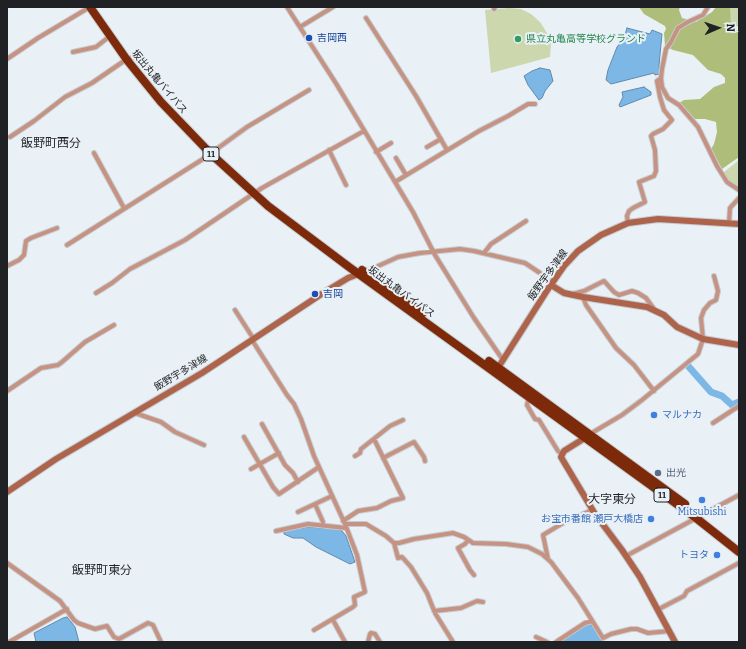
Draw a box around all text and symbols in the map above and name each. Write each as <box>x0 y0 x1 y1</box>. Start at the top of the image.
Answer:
north arrow <box>698 8 738 48</box>
text: N <box>724 23 737 32</box>
place label: 吉岡西 <box>317 32 347 44</box>
marker: 吉岡西 <box>304 33 314 43</box>
place label: 県立丸亀高等学校グランド <box>526 33 646 45</box>
marker: 県立丸亀高等学校グランド <box>513 34 523 44</box>
street label: 坂出丸亀バイパス <box>129 48 189 116</box>
district label: 飯野町西分 <box>21 137 81 151</box>
road number: 11 <box>203 147 219 161</box>
street label: 飯野宇多津線 <box>526 247 570 303</box>
street label: 坂出丸亀バイパス <box>365 264 437 320</box>
place label: 吉岡 <box>323 288 343 300</box>
marker: 吉岡 <box>310 289 320 299</box>
street label: 飯野宇多津線 <box>152 352 210 394</box>
place label: マルナカ <box>662 409 702 421</box>
marker: マルナカ <box>649 410 659 420</box>
place label: 出光 <box>666 467 686 479</box>
marker: 出光 <box>653 468 663 478</box>
road number: 11 <box>654 488 670 502</box>
district label: 大字東分 <box>588 493 636 507</box>
marker: Mitsubishi <box>697 495 707 505</box>
place label: Mitsubishi <box>677 506 727 518</box>
place label: お宝市番館 瀬戸大橋店 <box>541 513 643 525</box>
marker: お宝市番館 瀬戸大橋店 <box>646 514 656 524</box>
place label: トヨタ <box>679 549 709 561</box>
marker: トヨタ <box>712 550 722 560</box>
district label: 飯野町東分 <box>72 564 132 578</box>

